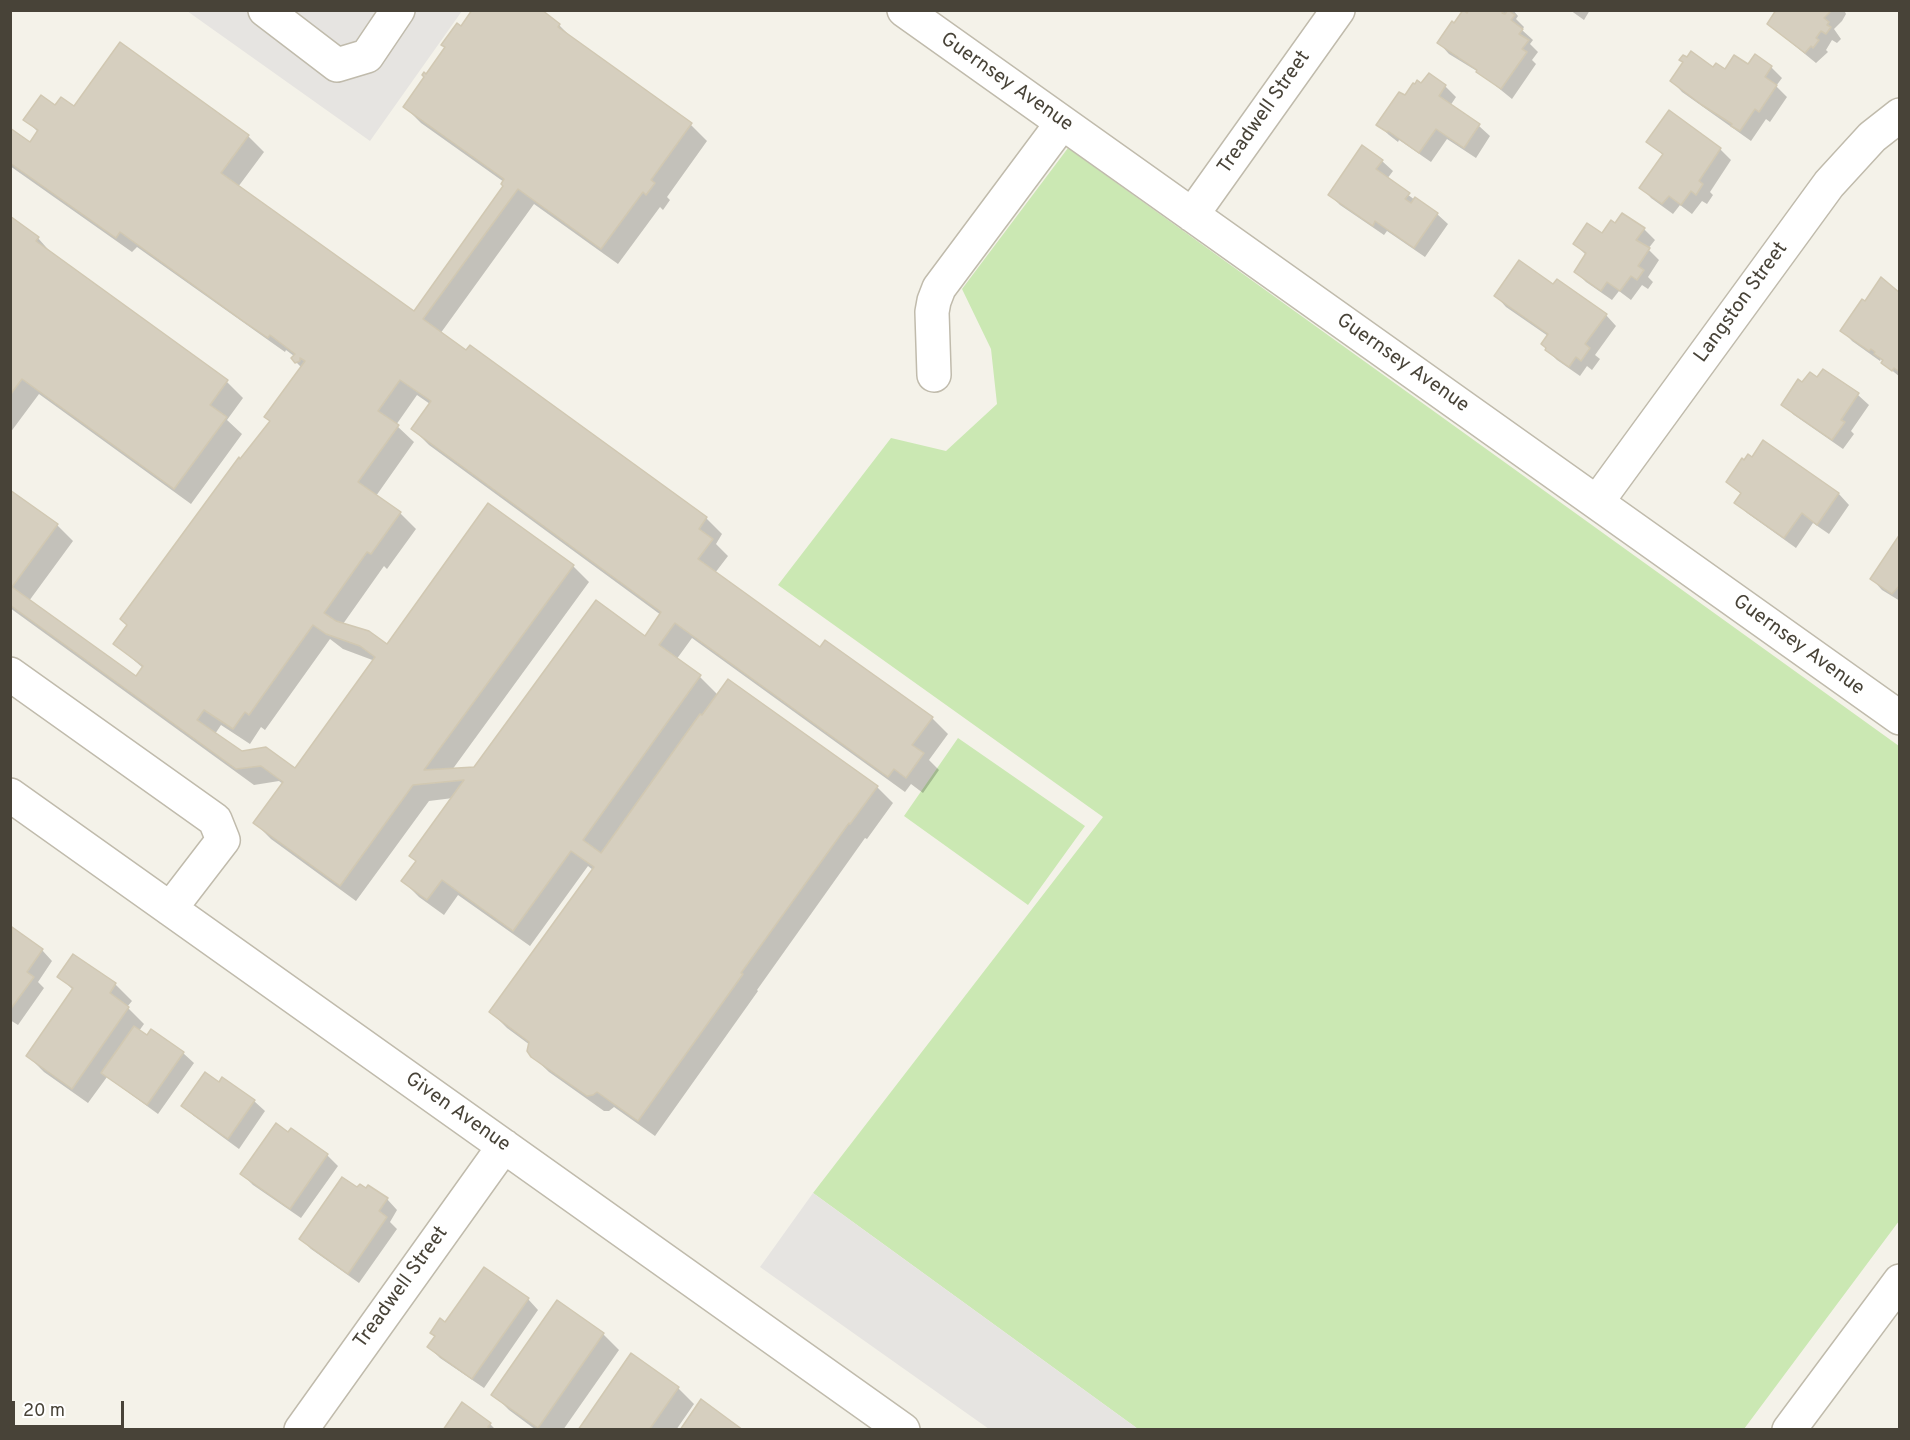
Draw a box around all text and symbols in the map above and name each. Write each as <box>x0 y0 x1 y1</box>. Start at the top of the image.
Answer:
street label: Guernsey Avenue <box>935 28 1077 138</box>
street label: Treadwell Street <box>1214 47 1316 179</box>
street label: Langston Street <box>1690 238 1794 368</box>
street label: Guernsey Avenue <box>1331 309 1473 419</box>
street label: Guernsey Avenue <box>1728 590 1868 702</box>
street label: Given Avenue <box>400 1068 514 1158</box>
street label: Treadwell Street <box>350 1222 454 1354</box>
scale bar <box>15 1389 128 1427</box>
text: 20 m <box>23 1400 65 1423</box>

